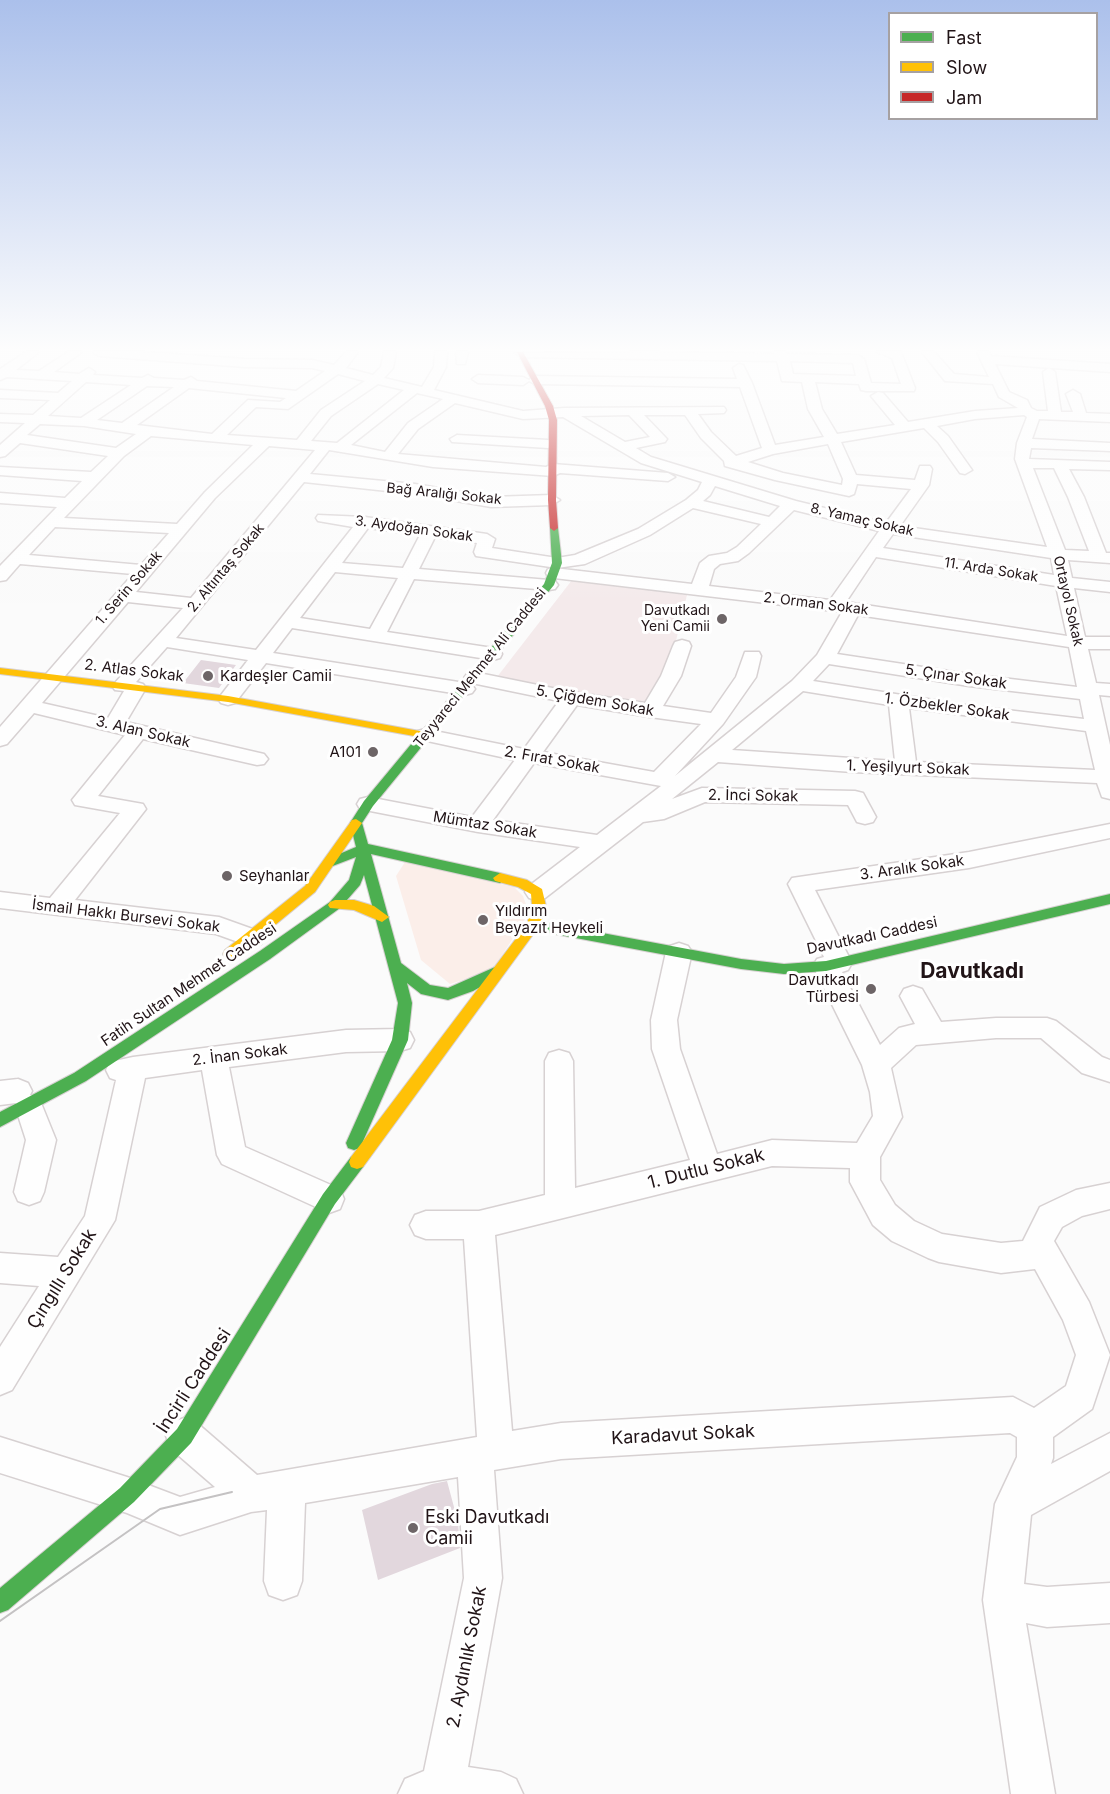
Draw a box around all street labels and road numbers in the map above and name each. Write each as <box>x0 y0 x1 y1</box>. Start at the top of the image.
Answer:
street label: Bağ Aralığı Sokak <box>386 480 502 508</box>
street label: 8. Yamaç Sokak <box>809 500 915 540</box>
street label: 3. Aydoğan Sokak <box>354 512 474 546</box>
street label: 2. Altıntaş Sokak <box>184 520 268 616</box>
street label: 1. Serin Sokak <box>92 548 166 628</box>
street label: 11. Arda Sokak <box>943 554 1039 586</box>
street label: Ortayol Sokak <box>1049 554 1087 648</box>
street label: Teyyareci Mehmet Ali Caddesi <box>410 585 550 751</box>
street label: 2. Orman Sokak <box>763 589 869 619</box>
street label: 2. Atlas Sokak <box>83 656 185 686</box>
street label: 5. Çınar Sokak <box>904 661 1008 693</box>
street label: 5. Çiğdem Sokak <box>534 682 656 720</box>
street label: 1. Özbekler Sokak <box>883 689 1011 725</box>
street label: 3. Alan Sokak <box>94 712 192 752</box>
street label: 2. Fırat Sokak <box>503 743 601 777</box>
street label: 1. Yeşilyurt Sokak <box>846 757 970 779</box>
street label: 2. İnci Sokak <box>708 786 798 806</box>
street label: Mümtaz Sokak <box>432 808 538 842</box>
street label: 3. Aralık Sokak <box>859 852 965 884</box>
street label: İsmail Hakkı Bursevi Sokak <box>31 896 221 936</box>
street label: Davutkadı Caddesi <box>805 913 939 959</box>
street label: Fatih Sultan Mehmet Caddesi <box>98 919 280 1051</box>
street label: 2. İnan Sokak <box>191 1040 289 1070</box>
street label: 1. Dutlu Sokak <box>645 1144 767 1194</box>
street label: Çıngıllı Sokak <box>23 1225 101 1333</box>
street label: İncirli Caddesi <box>152 1325 236 1437</box>
street label: Karadavut Sokak <box>611 1420 755 1450</box>
street label: 2. Aydınlık Sokak <box>443 1584 491 1730</box>

